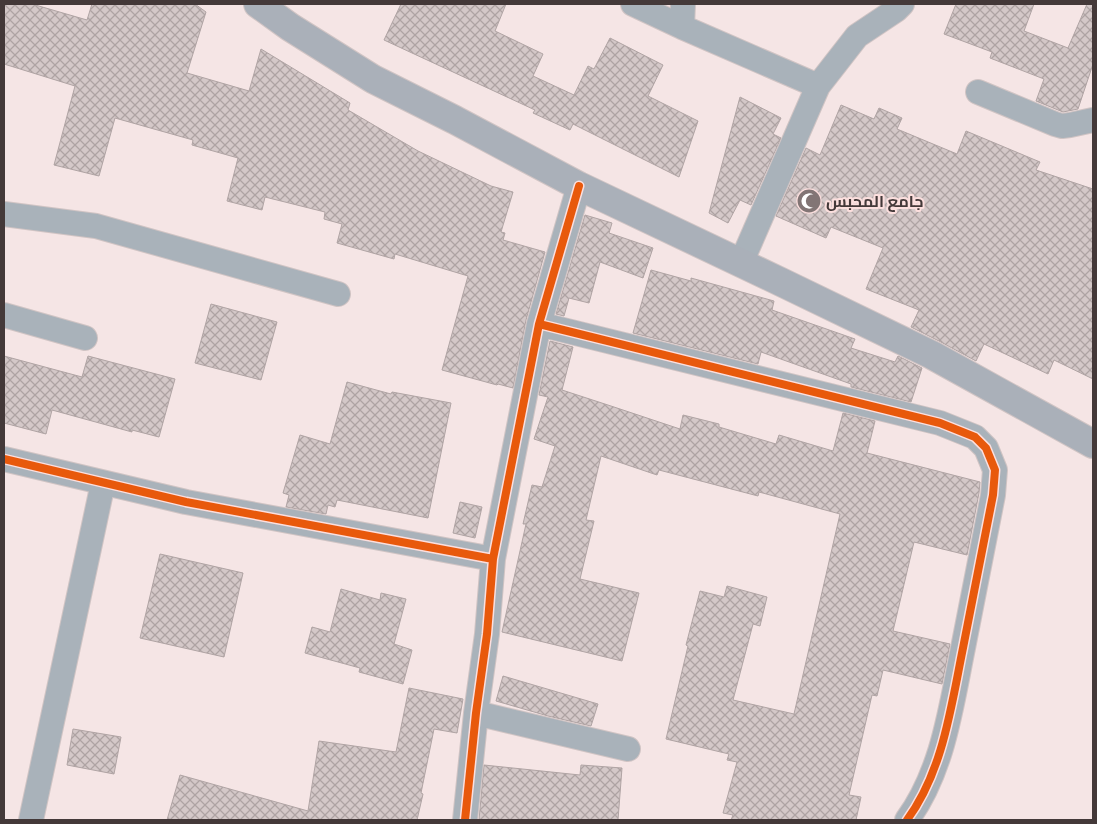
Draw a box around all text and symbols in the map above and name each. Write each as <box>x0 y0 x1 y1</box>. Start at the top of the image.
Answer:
mosque icon: جامع المحبس <box>796 188 822 214</box>
place label: جامع المحبس <box>826 192 923 212</box>

